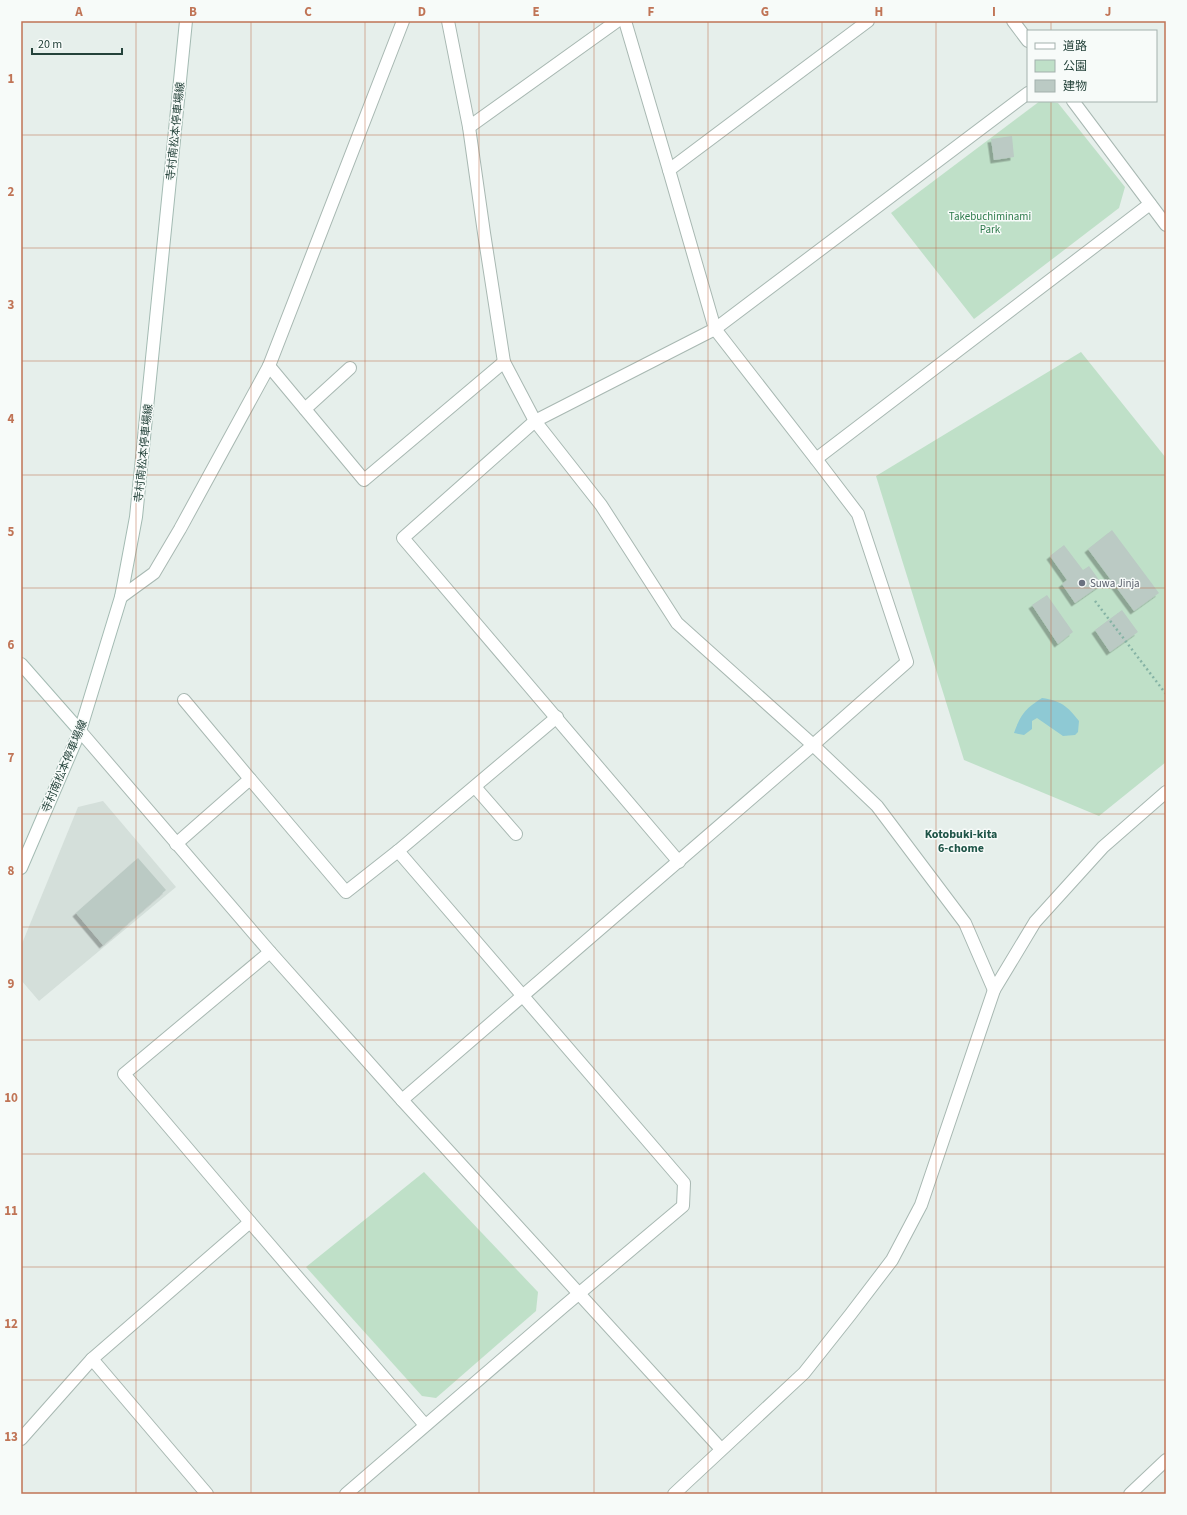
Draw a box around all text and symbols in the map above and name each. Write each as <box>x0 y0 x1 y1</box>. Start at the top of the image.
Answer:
text: A <box>74 3 83 21</box>
text: B <box>189 3 197 21</box>
text: C <box>304 3 312 21</box>
text: D <box>418 3 426 21</box>
text: E <box>532 3 540 21</box>
text: F <box>648 3 655 21</box>
text: G <box>761 3 769 21</box>
text: H <box>875 3 883 21</box>
text: I <box>992 3 996 21</box>
text: J <box>1105 3 1111 21</box>
scale bar <box>32 30 122 56</box>
legend <box>1027 30 1157 102</box>
text: 20 m <box>38 36 62 53</box>
text: 道路 <box>1063 38 1087 55</box>
text: 公園 <box>1063 58 1087 75</box>
text: 1 <box>8 70 15 88</box>
text: 建物 <box>1063 78 1087 95</box>
street label: 寺村南松本停車場線 <box>163 81 188 181</box>
text: 2 <box>8 183 15 201</box>
park label: Takebuchiminami Park <box>949 209 1031 237</box>
text: 3 <box>8 296 15 314</box>
street label: 寺村南松本停車場線 <box>131 403 156 503</box>
text: 4 <box>8 410 15 428</box>
text: 5 <box>8 523 15 541</box>
place label: Suwa Jinja <box>1090 576 1140 591</box>
marker: Suwa Jinja <box>1077 578 1087 588</box>
text: 6 <box>8 636 15 654</box>
street label: 寺村南松本停車場線 <box>38 718 91 815</box>
text: 7 <box>8 749 15 767</box>
district label: Kotobuki-kita 6-chome <box>925 826 997 857</box>
text: 8 <box>8 862 15 880</box>
text: 9 <box>8 975 15 993</box>
text: 10 <box>4 1089 18 1107</box>
text: 11 <box>4 1202 18 1220</box>
text: 12 <box>4 1315 18 1333</box>
text: 13 <box>4 1428 18 1446</box>

